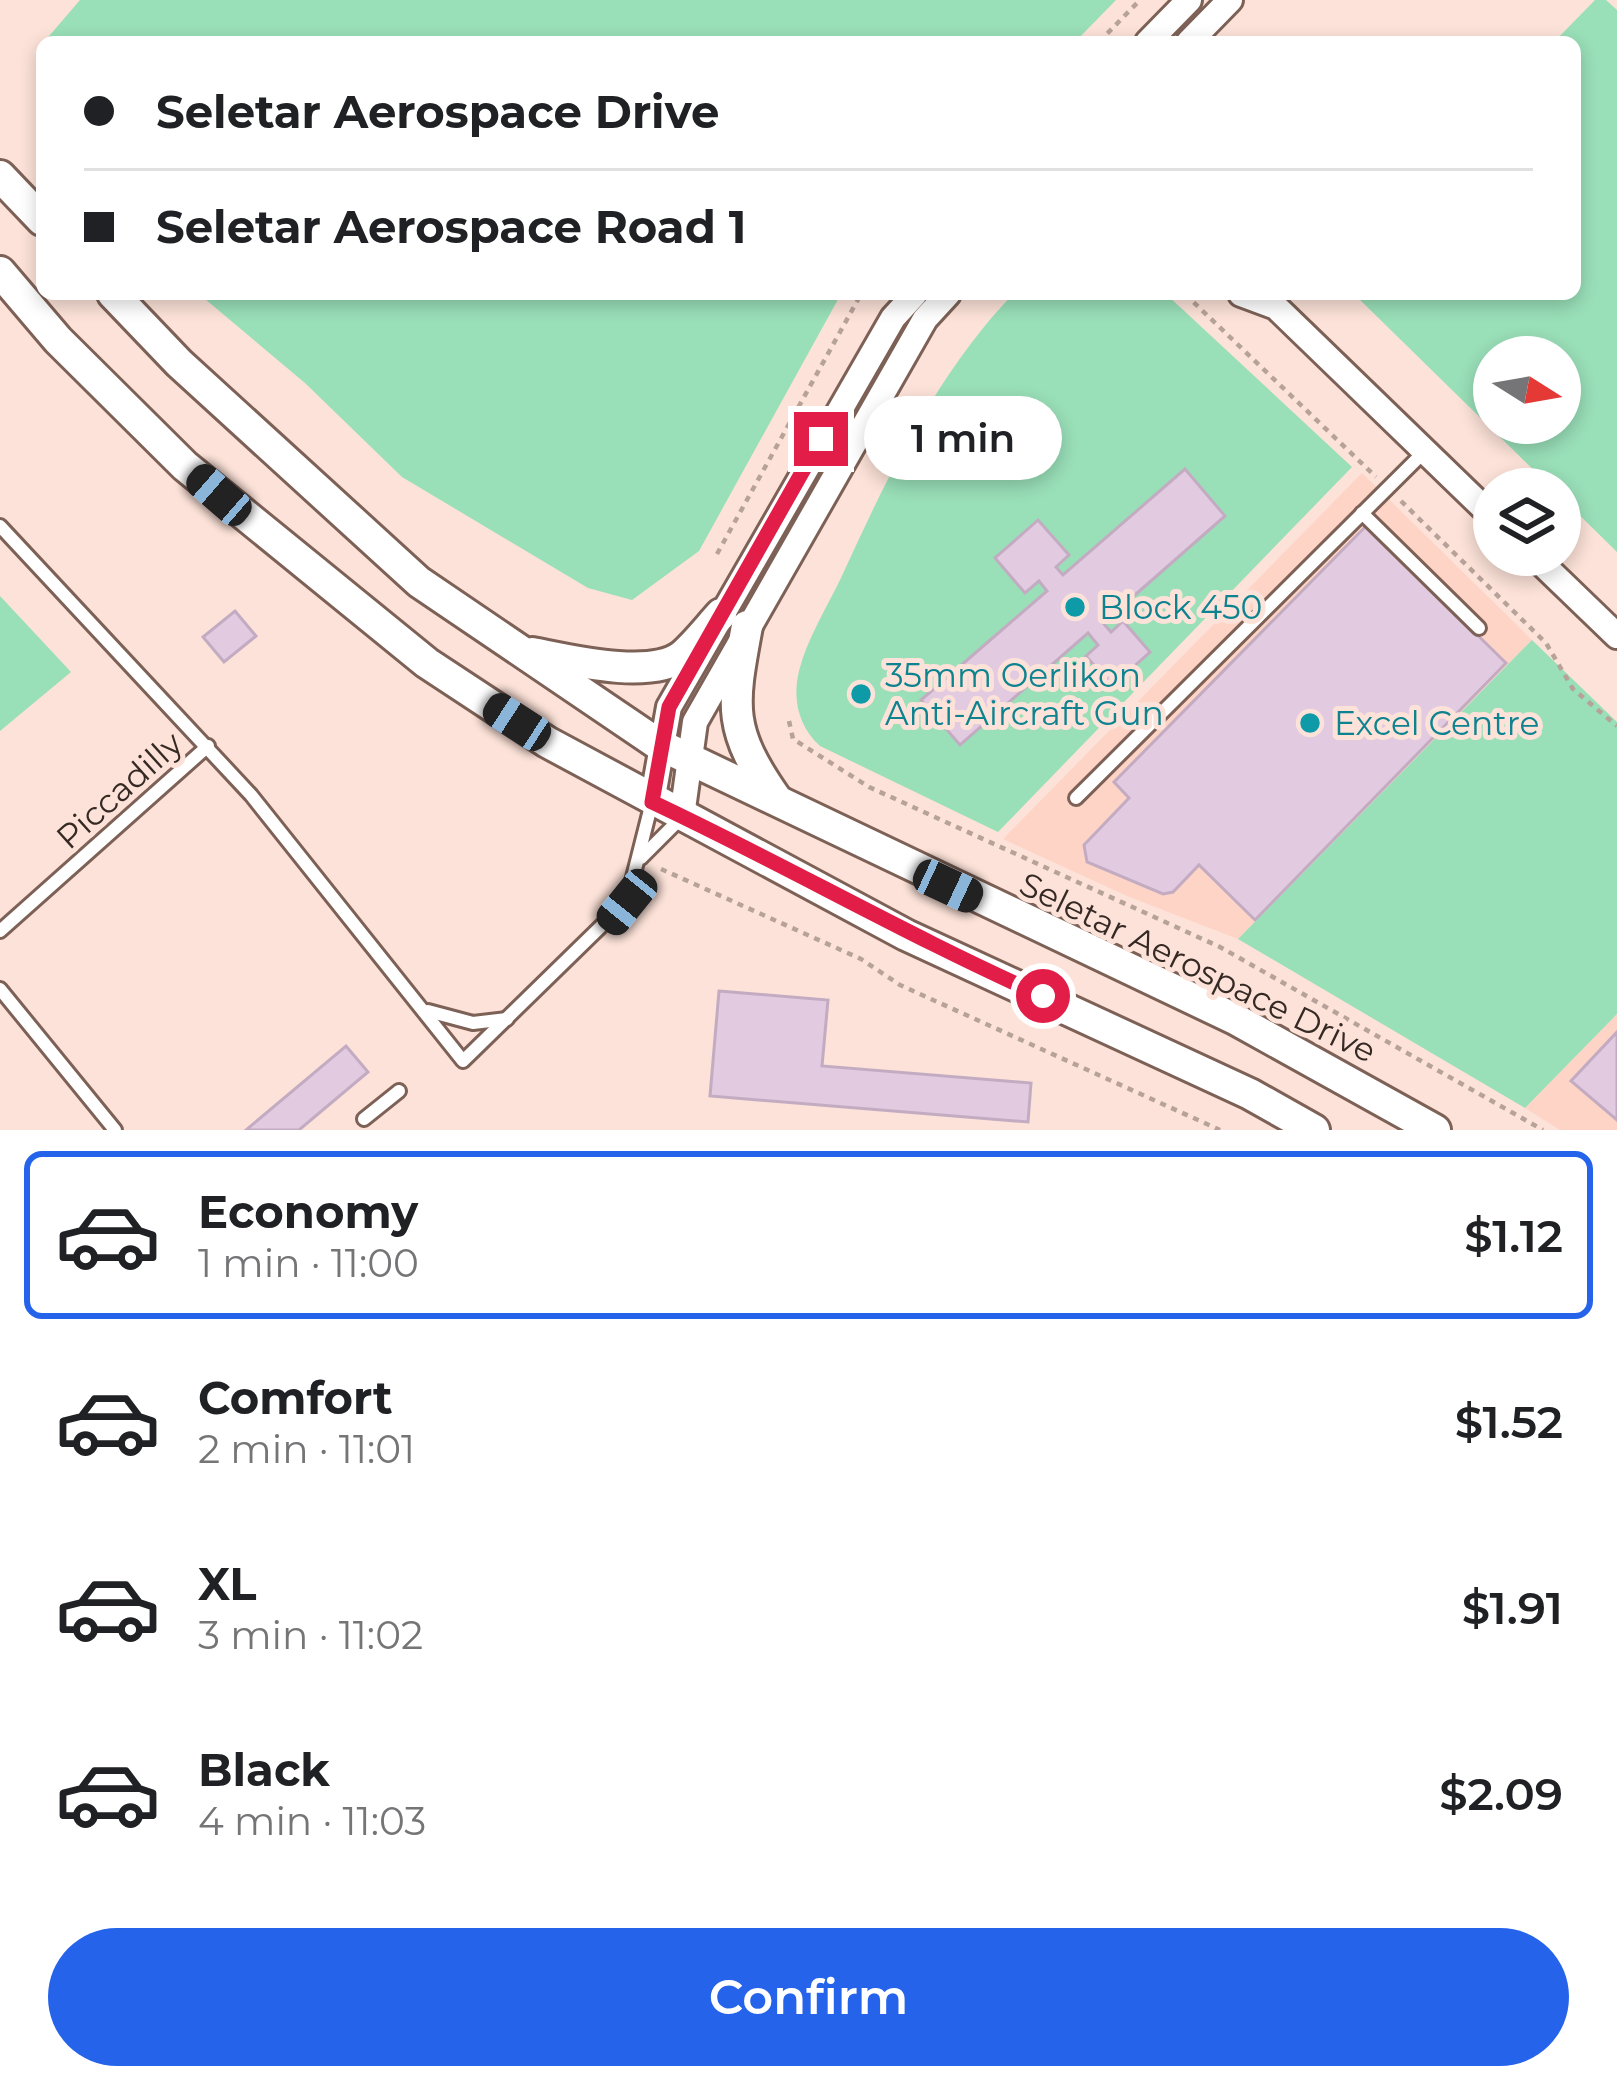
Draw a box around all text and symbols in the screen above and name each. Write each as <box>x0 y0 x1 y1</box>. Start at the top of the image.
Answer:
text: Seletar Aerospace Drive <box>156 84 719 139</box>
text: Seletar Aerospace Road 1 <box>156 199 746 254</box>
north arrow <box>1473 336 1581 444</box>
map controls <box>1473 336 1581 576</box>
callout: 1 min <box>863 397 1061 481</box>
route end <box>794 412 848 466</box>
text: 1 min <box>911 414 1015 462</box>
car <box>180 458 258 532</box>
button: layers <box>1473 468 1581 576</box>
place label: Block 450 <box>1099 587 1262 627</box>
marker: Block 450 <box>1062 594 1088 620</box>
place label: 35mm Oerlikon Anti-Aircraft Gun <box>885 655 1164 733</box>
marker: 35mm Oerlikon Anti-Aircraft Gun <box>848 681 874 707</box>
car <box>477 687 557 757</box>
place label: Excel Centre <box>1334 703 1539 743</box>
marker: Excel Centre <box>1297 710 1323 736</box>
street label: Piccadilly <box>48 723 190 857</box>
car <box>908 854 988 918</box>
car <box>590 863 664 941</box>
street label: Seletar Aerospace Drive <box>1013 863 1383 1071</box>
route start <box>1016 969 1070 1023</box>
icon: car <box>54 1181 162 1289</box>
text: Economy <box>198 1184 418 1239</box>
text: $1.12 <box>1464 1208 1563 1263</box>
text: 1 min · 11:00 <box>198 1239 419 1287</box>
icon: car <box>54 1367 162 1475</box>
text: Comfort <box>198 1370 393 1425</box>
text: $1.52 <box>1455 1394 1563 1449</box>
text: 2 min · 11:01 <box>198 1425 415 1473</box>
icon: car <box>54 1553 162 1661</box>
text: XL <box>198 1556 256 1611</box>
text: $1.91 <box>1462 1580 1563 1635</box>
text: 3 min · 11:02 <box>198 1611 423 1659</box>
icon: car <box>54 1739 162 1847</box>
text: Black <box>198 1742 330 1797</box>
text: $2.09 <box>1439 1766 1563 1821</box>
text: 4 min · 11:03 <box>198 1797 426 1845</box>
button: Confirm <box>48 1928 1569 2066</box>

